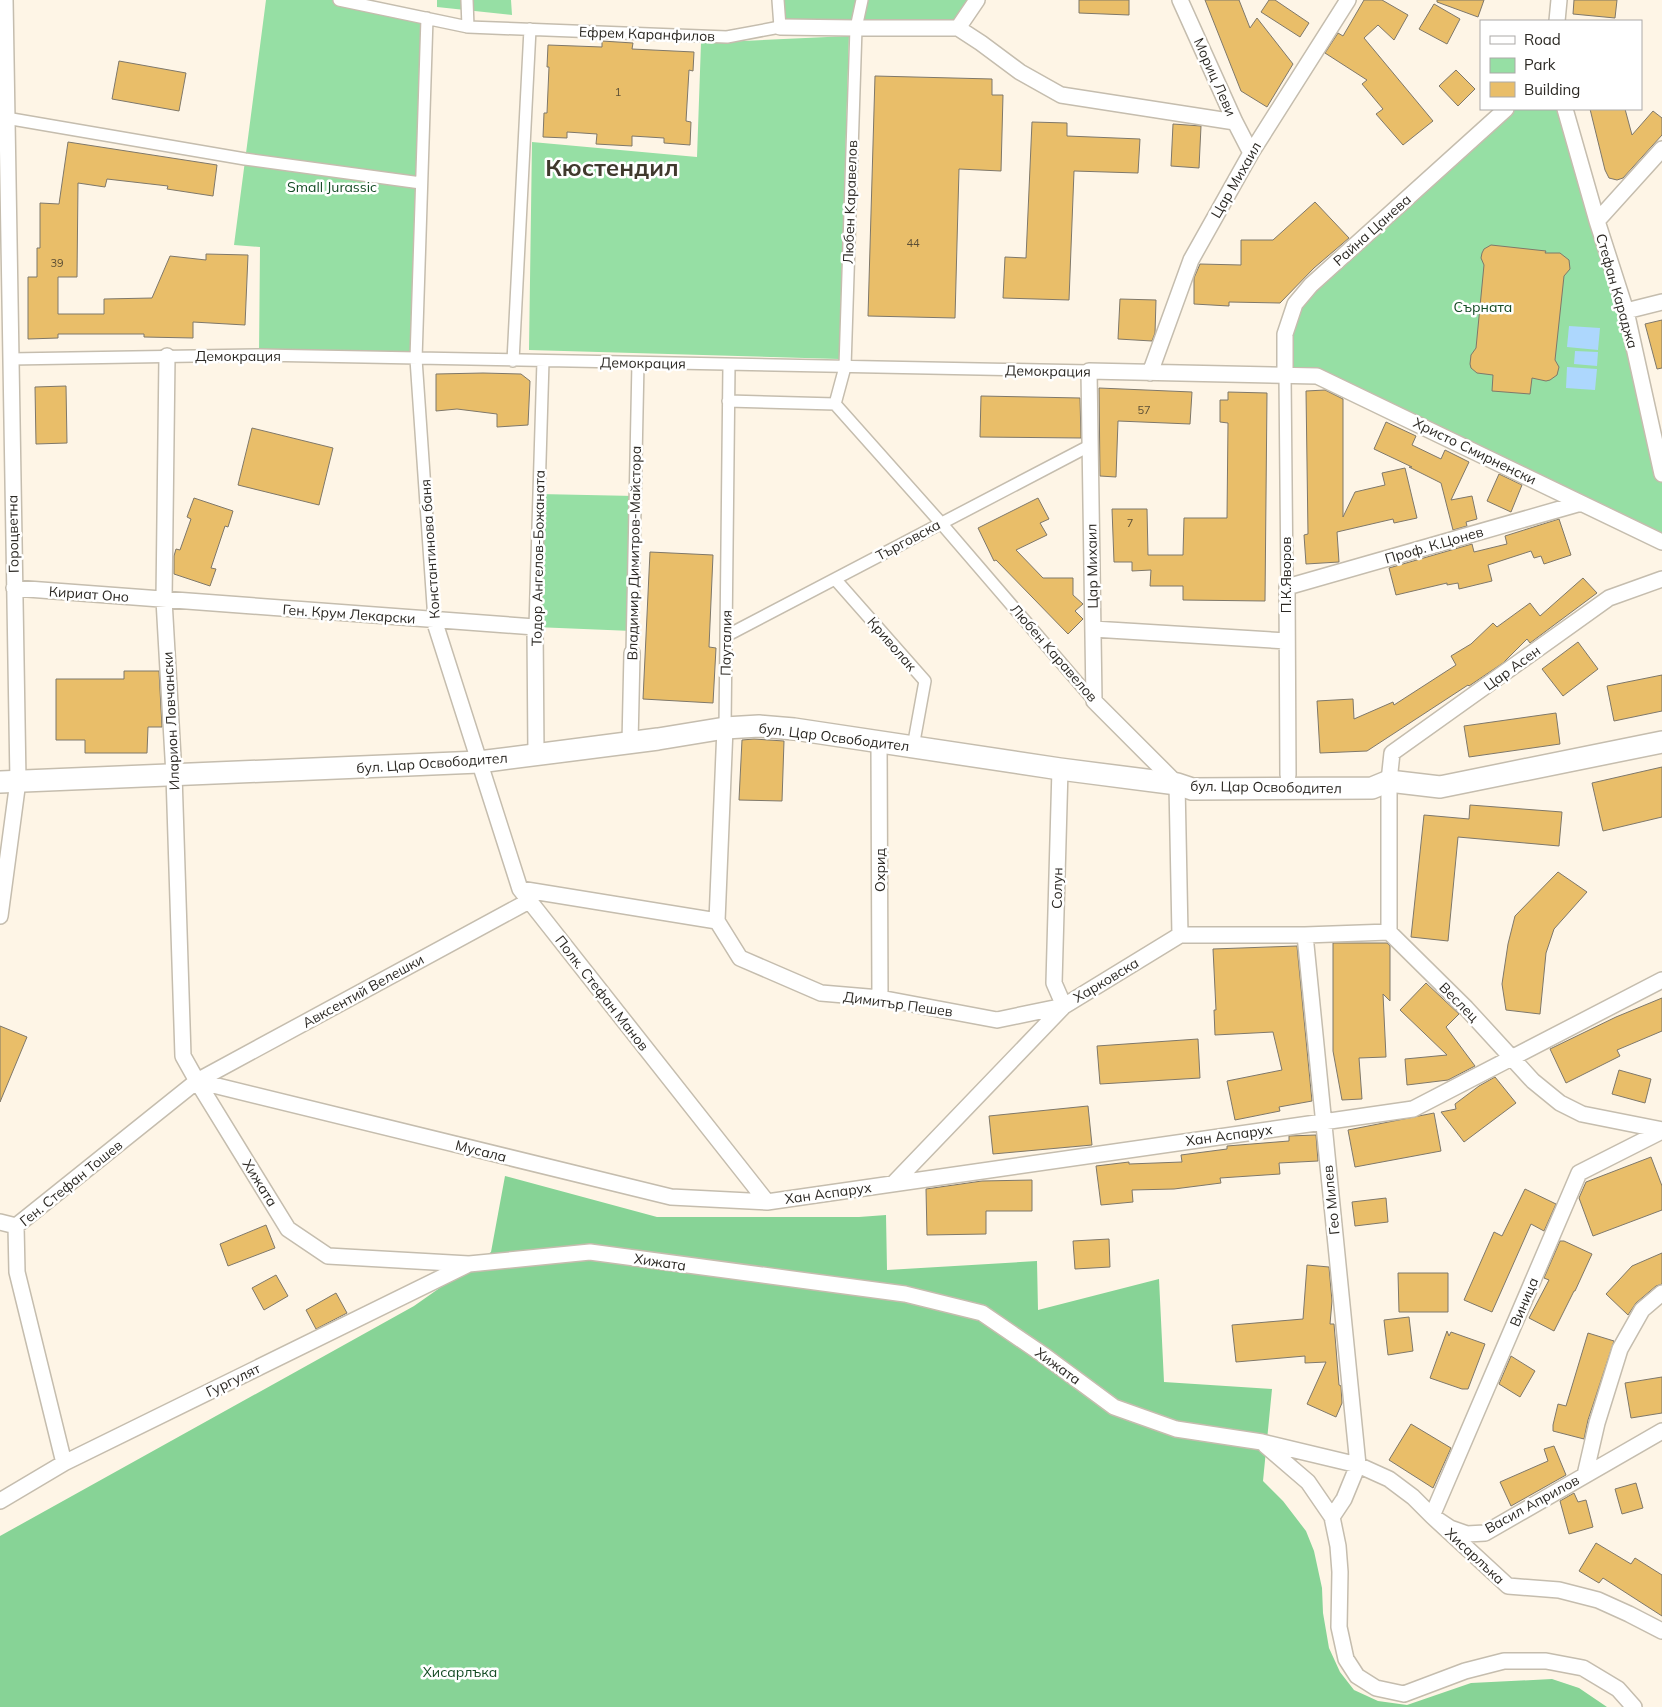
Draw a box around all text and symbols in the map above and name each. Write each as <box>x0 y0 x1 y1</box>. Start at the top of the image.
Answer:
legend <box>1480 20 1642 110</box>
street label: Ефрем Каранфилов <box>579 23 716 45</box>
text: Road <box>1524 30 1561 49</box>
street label: Мориц Леви <box>1190 35 1240 119</box>
text: Park <box>1524 55 1556 74</box>
text: Building <box>1524 80 1580 99</box>
house number: 1 <box>615 85 621 99</box>
street label: Цар Михаил <box>1207 139 1265 221</box>
street label: Любен Kаравелов <box>839 140 861 264</box>
district label: Кюстендил <box>545 152 679 182</box>
park label: Small Jurassic <box>287 178 377 196</box>
street label: Райна Цанева <box>1329 190 1415 270</box>
street label: Стефан Караджа <box>1592 231 1642 351</box>
house number: 44 <box>906 236 920 250</box>
house number: 39 <box>50 256 64 270</box>
park label: Сърната <box>1454 298 1512 316</box>
street label: Демокрация <box>195 347 281 365</box>
street label: Демокрация <box>600 353 686 373</box>
street label: Демокрация <box>1005 361 1091 381</box>
house number: 57 <box>1137 403 1151 417</box>
street label: Христо Смирненски <box>1411 413 1539 489</box>
street label: Владимир Димитров-Майстора <box>623 445 645 661</box>
street label: Тодор Ангелов-Божаната <box>527 470 549 646</box>
street label: Константинова баня <box>416 479 444 619</box>
street label: Гороцветна <box>3 495 23 573</box>
street label: Търговска <box>873 515 943 565</box>
house number: 7 <box>1127 516 1133 530</box>
street label: Проф. К.Цонев <box>1383 522 1485 568</box>
street label: Цар Михаил <box>1082 523 1102 609</box>
street label: П.К.Яворов <box>1277 537 1295 613</box>
street label: Кириат Оно <box>48 582 130 606</box>
street label: Ген. Крум Лекарски <box>282 600 416 628</box>
street label: Любен Kаравелов <box>1007 600 1102 706</box>
street label: Пауталия <box>716 610 736 676</box>
street label: Криволак <box>864 613 921 675</box>
street label: Цар Асен <box>1480 641 1544 695</box>
street label: Иларион Ловчански <box>158 651 184 791</box>
street label: бул. Цар Освободител <box>758 719 910 755</box>
street label: бул. Цар Освободител <box>356 749 508 777</box>
street label: бул. Цар Освободител <box>1190 777 1342 797</box>
street label: Охрид <box>871 848 889 892</box>
street label: Солун <box>1048 867 1066 909</box>
street label: Полк. Стефан Манов <box>551 932 653 1055</box>
street label: Авксентий Велешки <box>299 950 427 1032</box>
street label: Харковска <box>1070 954 1142 1006</box>
street label: Веслец <box>1435 978 1483 1026</box>
street label: Димитър Пешев <box>842 987 954 1021</box>
street label: Хан Аспарух <box>1184 1120 1274 1150</box>
street label: Ген. Стефан Тошев <box>16 1136 126 1230</box>
street label: Мусала <box>454 1136 508 1166</box>
street label: Хижата <box>239 1156 281 1210</box>
street label: Гео Милев <box>1318 1164 1344 1236</box>
street label: Хан Аспарух <box>783 1178 873 1208</box>
street label: Хижата <box>633 1249 687 1275</box>
street label: Виница <box>1506 1275 1542 1329</box>
street label: Хижата <box>1032 1343 1084 1389</box>
street label: Гургулят <box>203 1359 264 1401</box>
street label: Васил Априлов <box>1482 1471 1582 1537</box>
street label: Хисарлъка <box>1442 1524 1508 1588</box>
park label: Хисарлъка <box>423 1663 497 1681</box>

